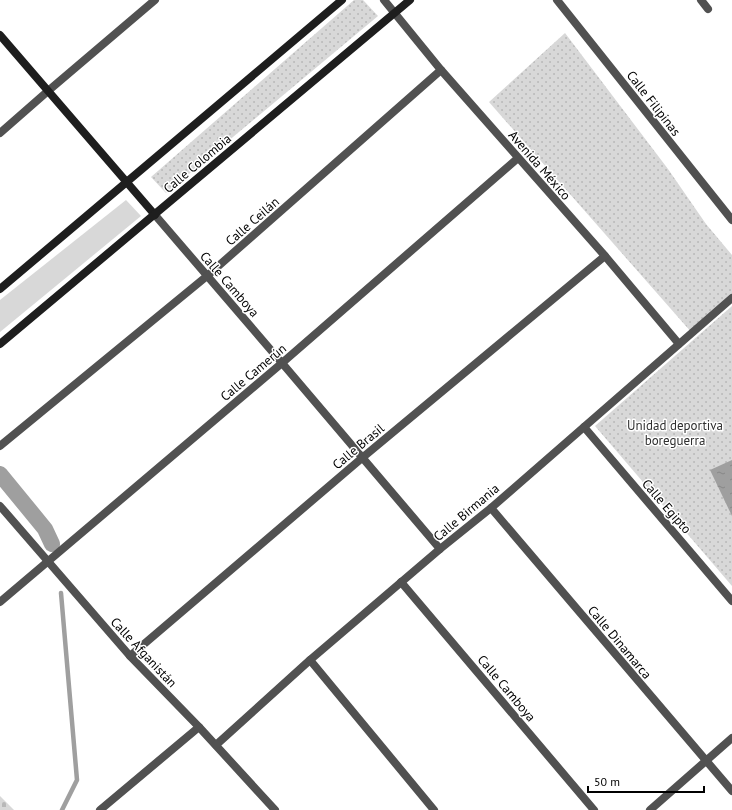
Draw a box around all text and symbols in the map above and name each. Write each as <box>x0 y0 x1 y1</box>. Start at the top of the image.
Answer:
street label: Calle Filipinas <box>623 67 684 139</box>
street label: Avenida México <box>505 127 574 204</box>
street label: Calle Colombia <box>160 130 235 197</box>
street label: Calle Ceilán <box>222 193 283 249</box>
street label: Calle Camboya <box>196 248 263 321</box>
street label: Calle Camerún <box>217 340 290 405</box>
park label: Unidad deportiva boreguerra <box>627 417 723 449</box>
street label: Calle Brasil <box>329 420 388 473</box>
street label: Calle Egipto <box>638 475 695 537</box>
street label: Calle Birmania <box>430 480 503 545</box>
street label: Calle Dinamarca <box>584 602 655 682</box>
street label: Calle Afganistán <box>107 614 181 691</box>
street label: Calle Camboya <box>474 651 539 725</box>
scale bar <box>588 768 704 794</box>
text: 50 m <box>594 774 620 789</box>

